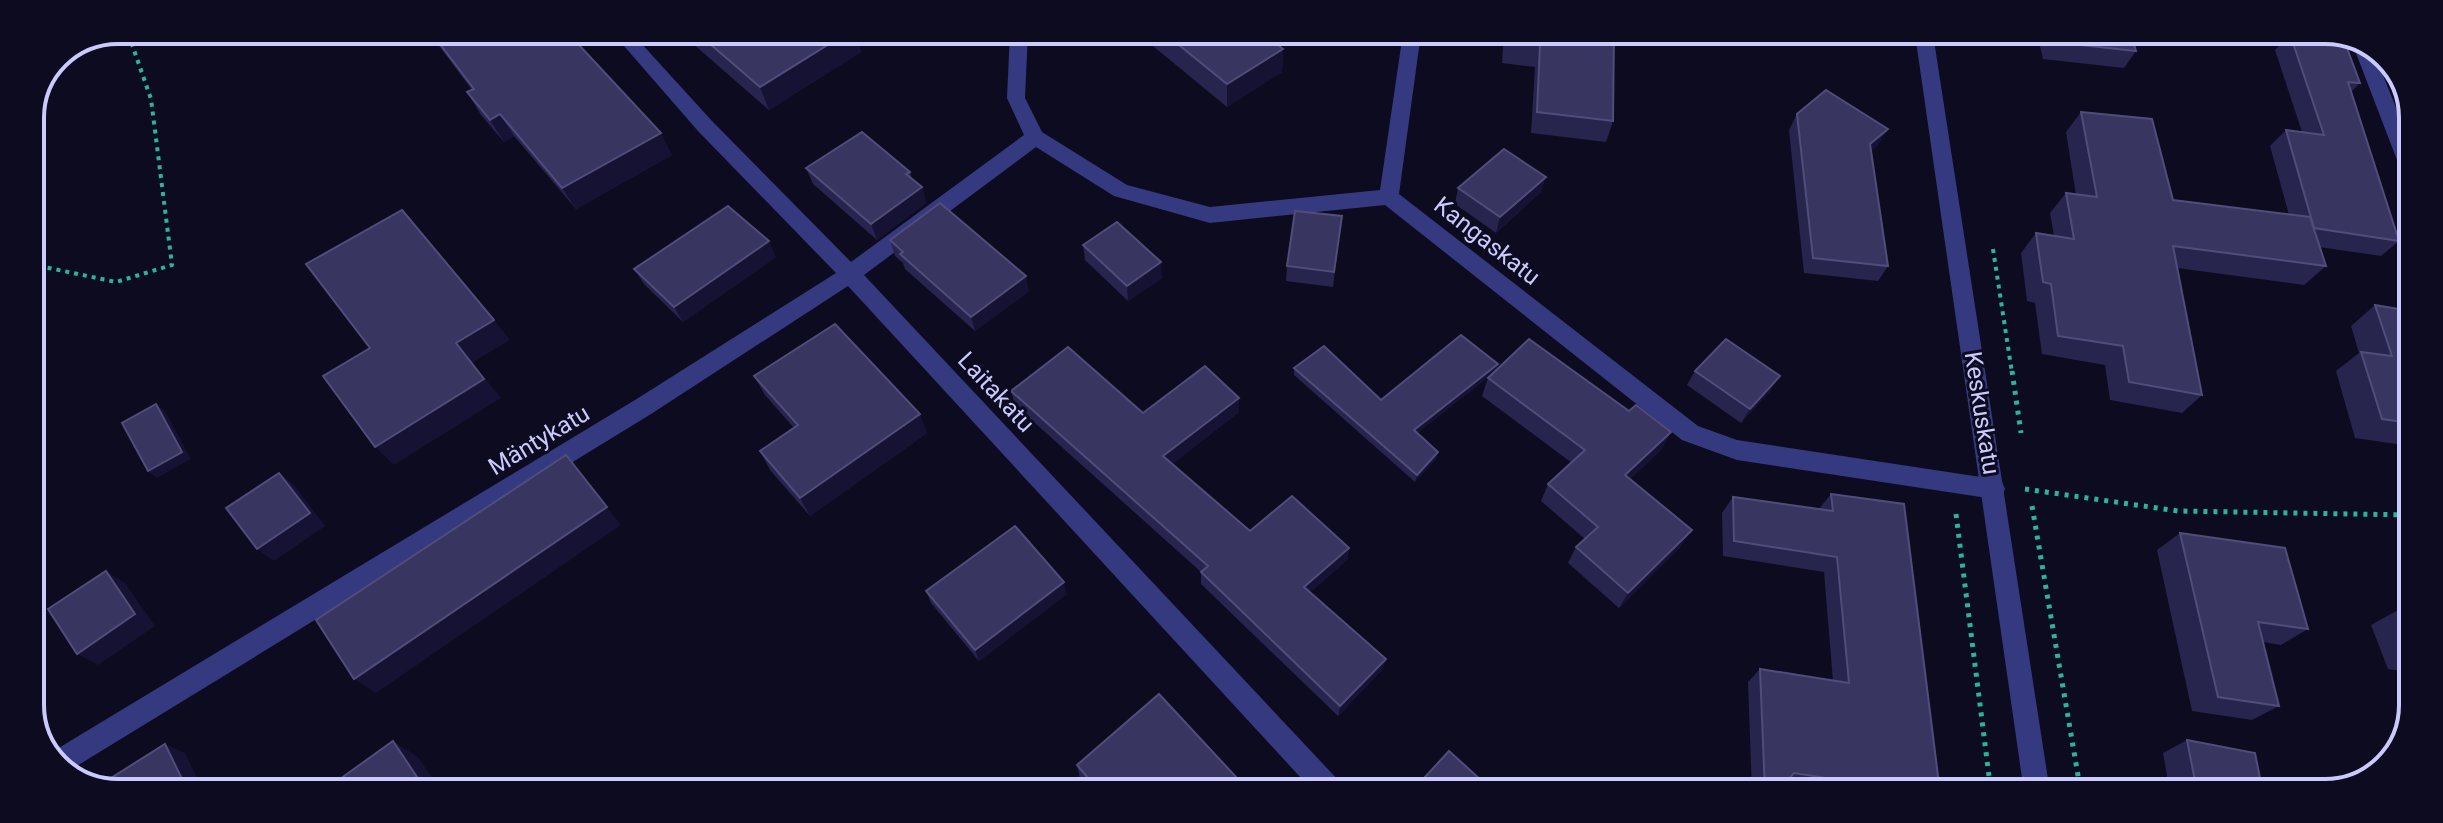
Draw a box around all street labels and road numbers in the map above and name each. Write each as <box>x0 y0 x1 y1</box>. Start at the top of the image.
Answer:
street label: Kangaskatu <box>1429 191 1545 291</box>
street label: Laitakatu <box>952 346 1040 438</box>
street label: Keskuskatu <box>1958 350 2006 476</box>
street label: Mäntykatu <box>483 399 595 481</box>

